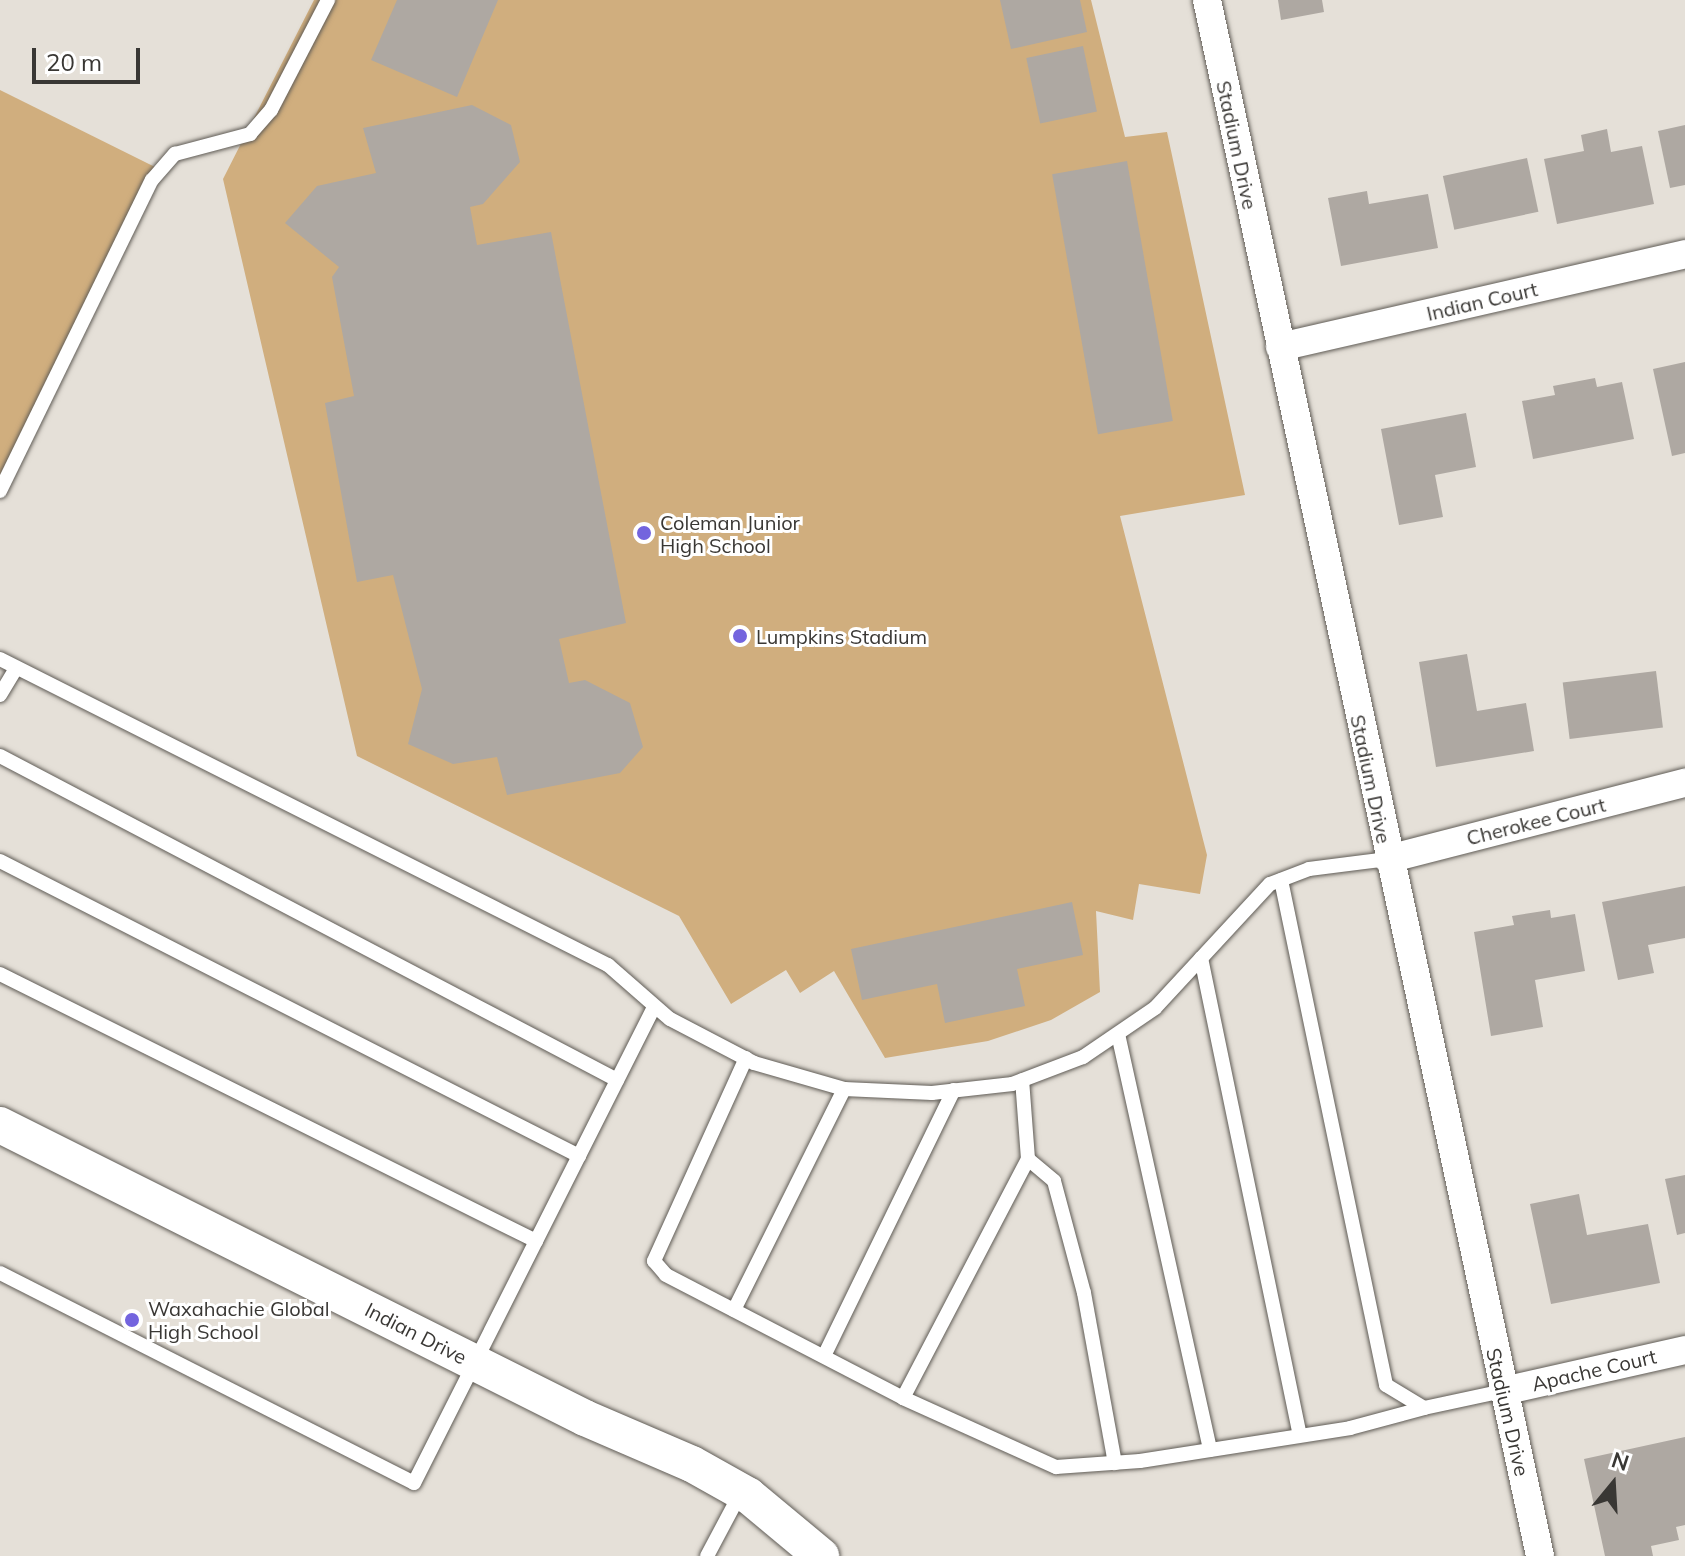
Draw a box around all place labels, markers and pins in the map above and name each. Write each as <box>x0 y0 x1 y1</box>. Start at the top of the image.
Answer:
place label: Coleman Junior High School <box>660 510 800 557</box>
marker: Coleman Junior High School <box>635 524 653 542</box>
place label: Lumpkins Stadium <box>756 624 927 648</box>
marker: Lumpkins Stadium <box>731 627 749 645</box>
place label: Waxahachie Global High School <box>148 1296 329 1343</box>
marker: Waxahachie Global High School <box>123 1311 141 1329</box>

